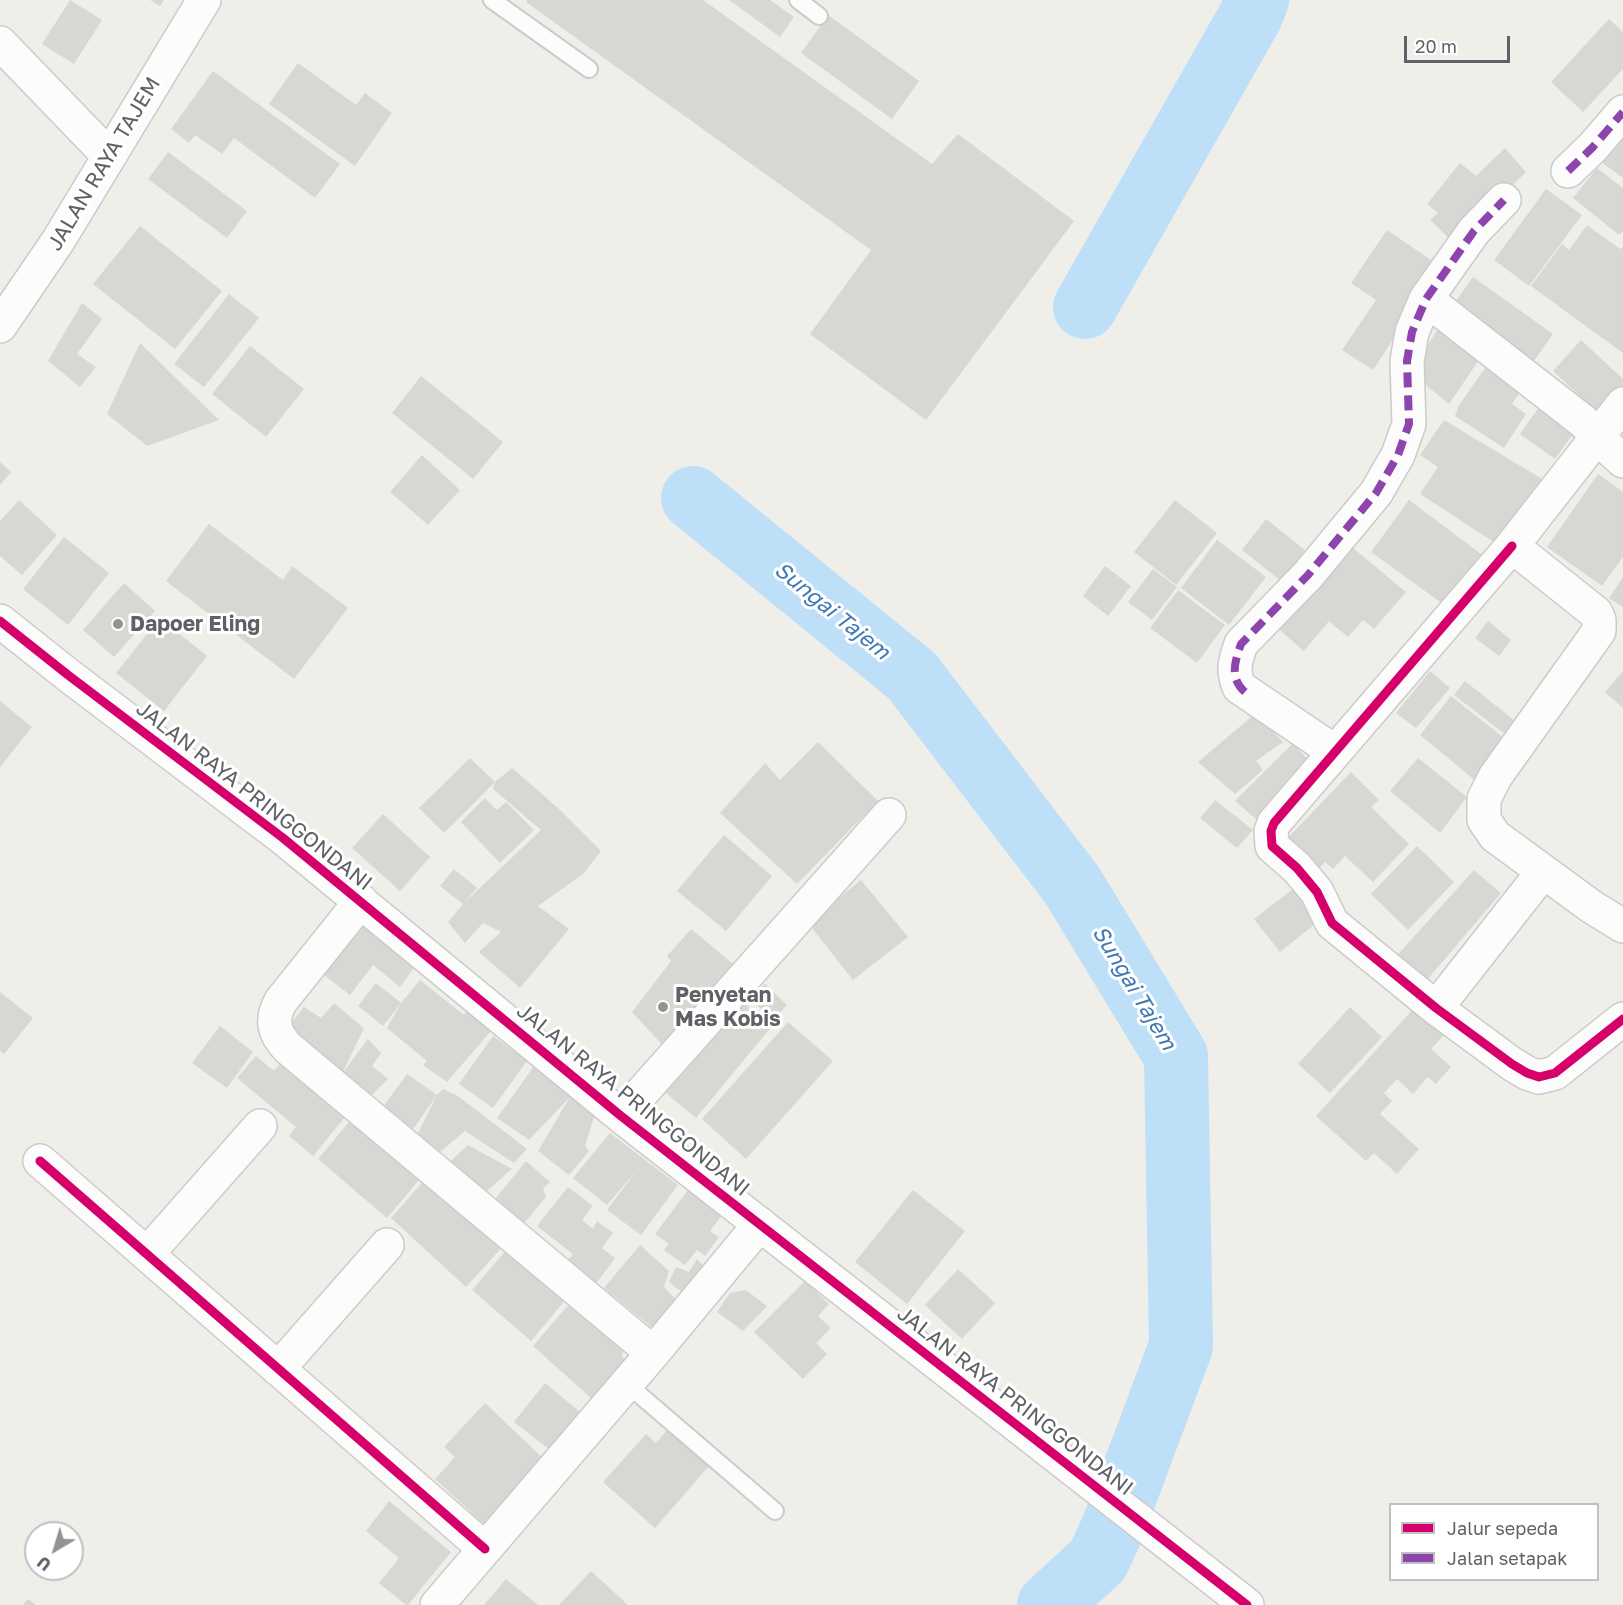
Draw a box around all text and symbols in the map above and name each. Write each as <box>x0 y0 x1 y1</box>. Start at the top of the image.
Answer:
scale bar <box>1407 24 1514 62</box>
text: 20 m <box>1415 35 1457 57</box>
street label: JALAN RAYA TAJEM <box>42 73 166 255</box>
water label: Sungai Tajem <box>769 557 895 665</box>
place label: Dapoer Eling <box>130 611 260 637</box>
marker: Dapoer Eling <box>111 617 125 631</box>
street label: JALAN RAYA PRINGGONDANI <box>131 696 377 896</box>
water label: Sungai Tajem <box>1087 921 1181 1055</box>
place label: Penyetan Mas Kobis <box>675 982 781 1032</box>
street label: JALAN RAYA PRINGGONDANI <box>511 998 755 1202</box>
marker: Penyetan Mas Kobis <box>656 1000 670 1014</box>
street label: JALAN RAYA PRINGGONDANI <box>892 1301 1138 1501</box>
legend <box>1389 1503 1599 1581</box>
text: Jalur sepeda <box>1447 1517 1558 1539</box>
north arrow <box>24 1521 84 1581</box>
text: Jalan setapak <box>1447 1547 1567 1569</box>
text: U <box>33 1552 55 1575</box>

